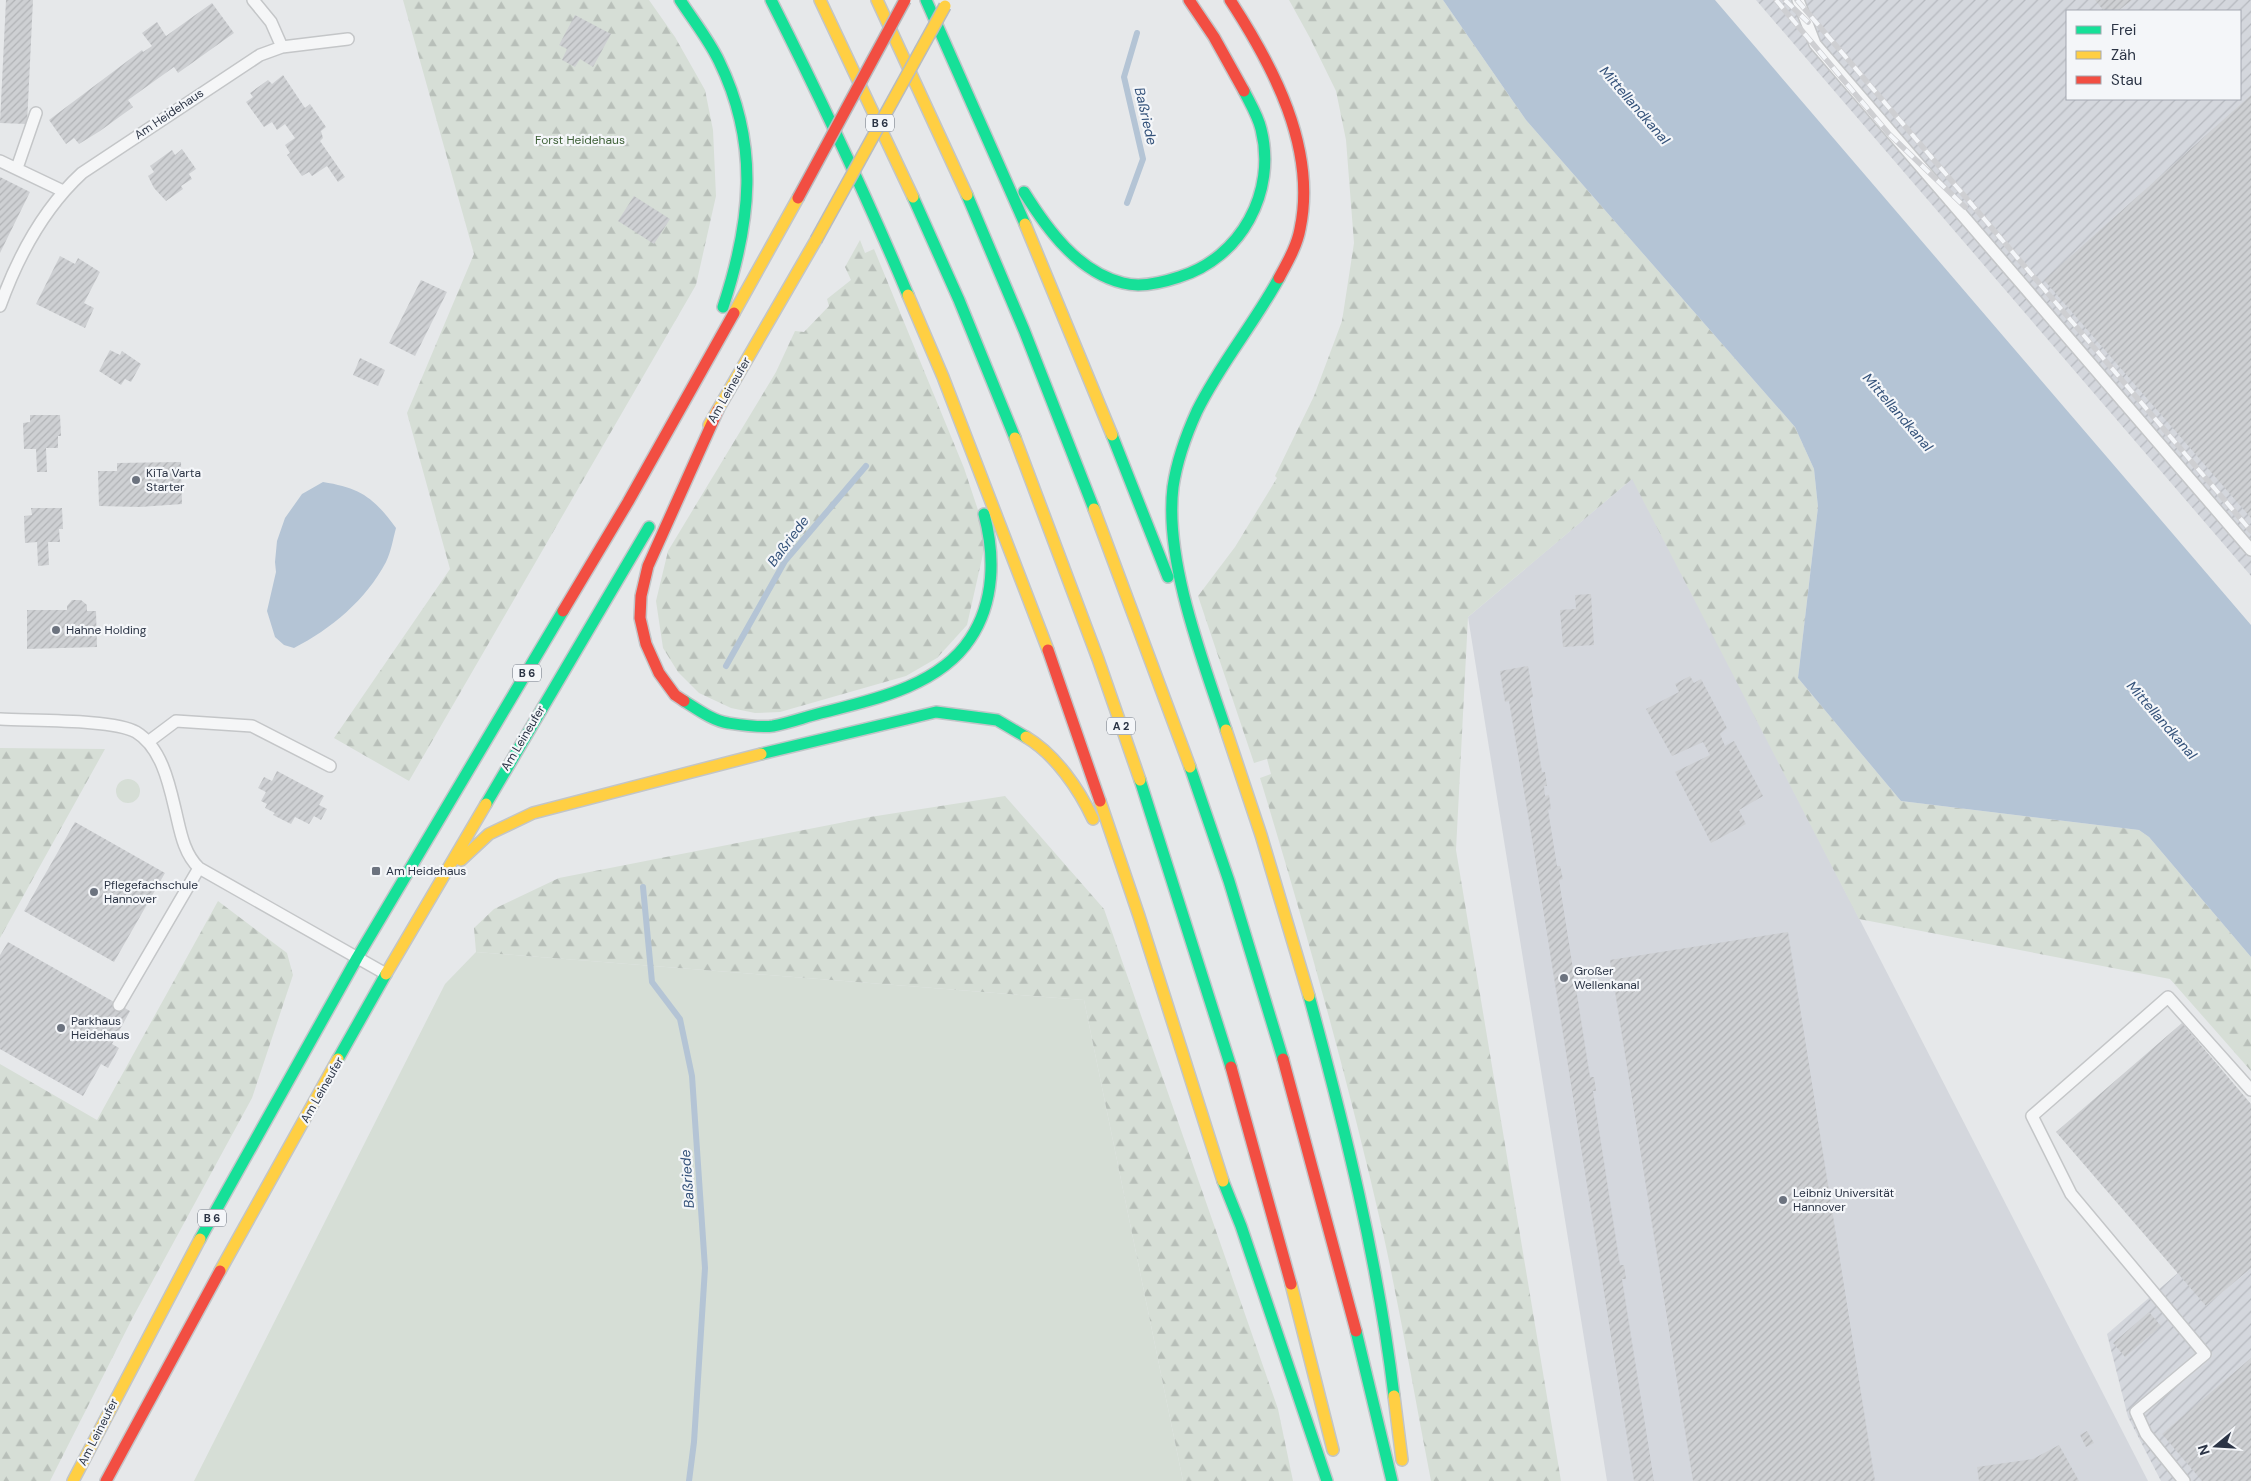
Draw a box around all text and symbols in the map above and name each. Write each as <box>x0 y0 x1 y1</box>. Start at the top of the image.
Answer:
legend <box>2066 10 2241 100</box>
text: Frei <box>2111 20 2136 40</box>
text: Zäh <box>2111 45 2136 65</box>
water label: Mittellandkanal <box>1596 62 1674 149</box>
text: Stau <box>2111 70 2142 90</box>
street label: Am Heidehaus <box>131 85 207 143</box>
water label: Baßriede <box>1131 85 1161 147</box>
road number: B 6 <box>866 115 894 132</box>
park label: Forst Heidehaus <box>535 132 625 148</box>
street label: Am Leineufer <box>704 354 755 426</box>
water label: Mittellandkanal <box>1859 369 1937 456</box>
place label: KiTa Varta Starter <box>146 465 201 495</box>
marker: KiTa Varta Starter <box>130 474 142 486</box>
water label: Baßriede <box>763 512 813 570</box>
place label: Hahne Holding <box>66 622 147 638</box>
marker: Hahne Holding <box>50 624 62 636</box>
road number: B 6 <box>513 664 541 681</box>
water label: Mittellandkanal <box>2123 677 2201 764</box>
street label: Am Leineufer <box>497 702 549 774</box>
road number: A 2 <box>1107 718 1135 734</box>
place label: Am Heidehaus <box>386 863 466 879</box>
marker: Am Heidehaus <box>370 865 382 877</box>
place label: Pflegefachschule Hannover <box>104 877 198 907</box>
marker: Pflegefachschule Hannover <box>88 886 100 898</box>
place label: Großer Wellenkanal <box>1574 963 1640 993</box>
marker: Großer Wellenkanal <box>1558 972 1570 984</box>
place label: Parkhaus Heidehaus <box>71 1013 130 1043</box>
marker: Parkhaus Heidehaus <box>55 1022 67 1034</box>
street label: Am Leineufer <box>297 1054 348 1126</box>
water label: Baßriede <box>676 1149 698 1209</box>
place label: Leibniz Universität Hannover <box>1793 1185 1895 1215</box>
marker: Leibniz Universität Hannover <box>1777 1194 1789 1206</box>
road number: B 6 <box>198 1210 226 1226</box>
street label: Am Leineufer <box>74 1395 122 1468</box>
north arrow <box>2191 1421 2241 1471</box>
text: N <box>2193 1442 2214 1458</box>

